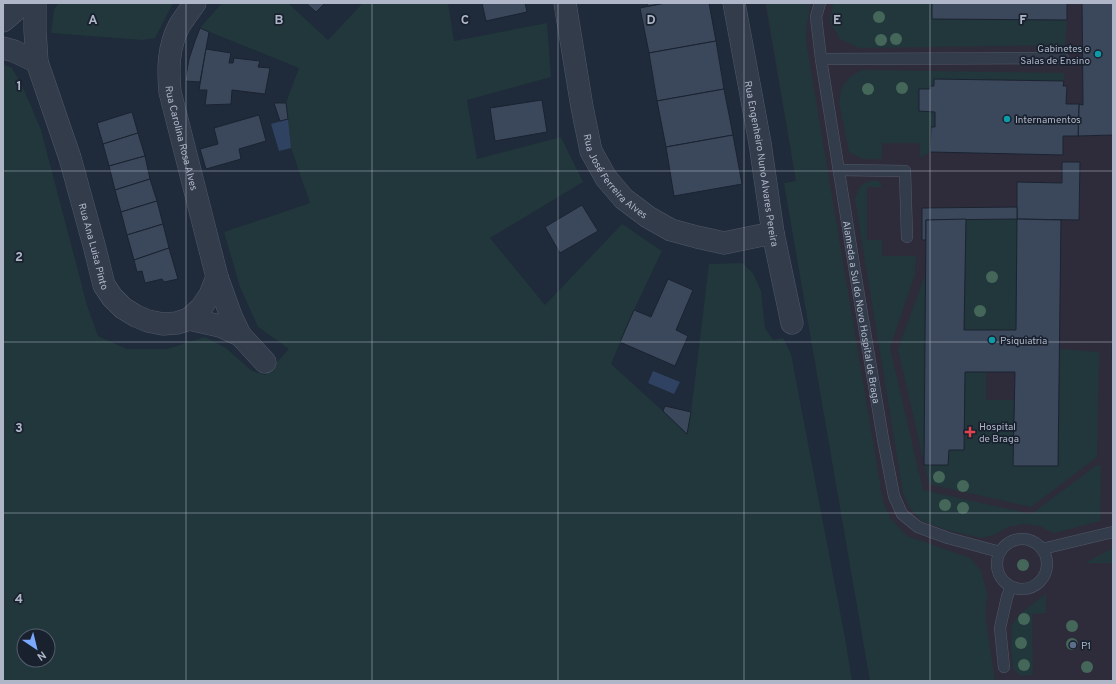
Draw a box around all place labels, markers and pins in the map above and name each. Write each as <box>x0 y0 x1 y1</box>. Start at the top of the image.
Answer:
place label: Gabinetes e Salas de Ensino <box>1020 43 1090 68</box>
marker: Gabinetes e Salas de Ensino <box>1093 49 1103 59</box>
marker: Internamentos <box>1002 114 1012 124</box>
place label: Internamentos <box>1015 114 1081 127</box>
marker: Psiquiatria <box>987 335 997 345</box>
place label: Psiquiatria <box>1000 335 1047 348</box>
place label: Hospital de Braga <box>979 421 1019 446</box>
marker: Hospital de Braga <box>964 426 976 438</box>
marker: P1 <box>1068 640 1078 650</box>
place label: P1 <box>1081 640 1091 653</box>

